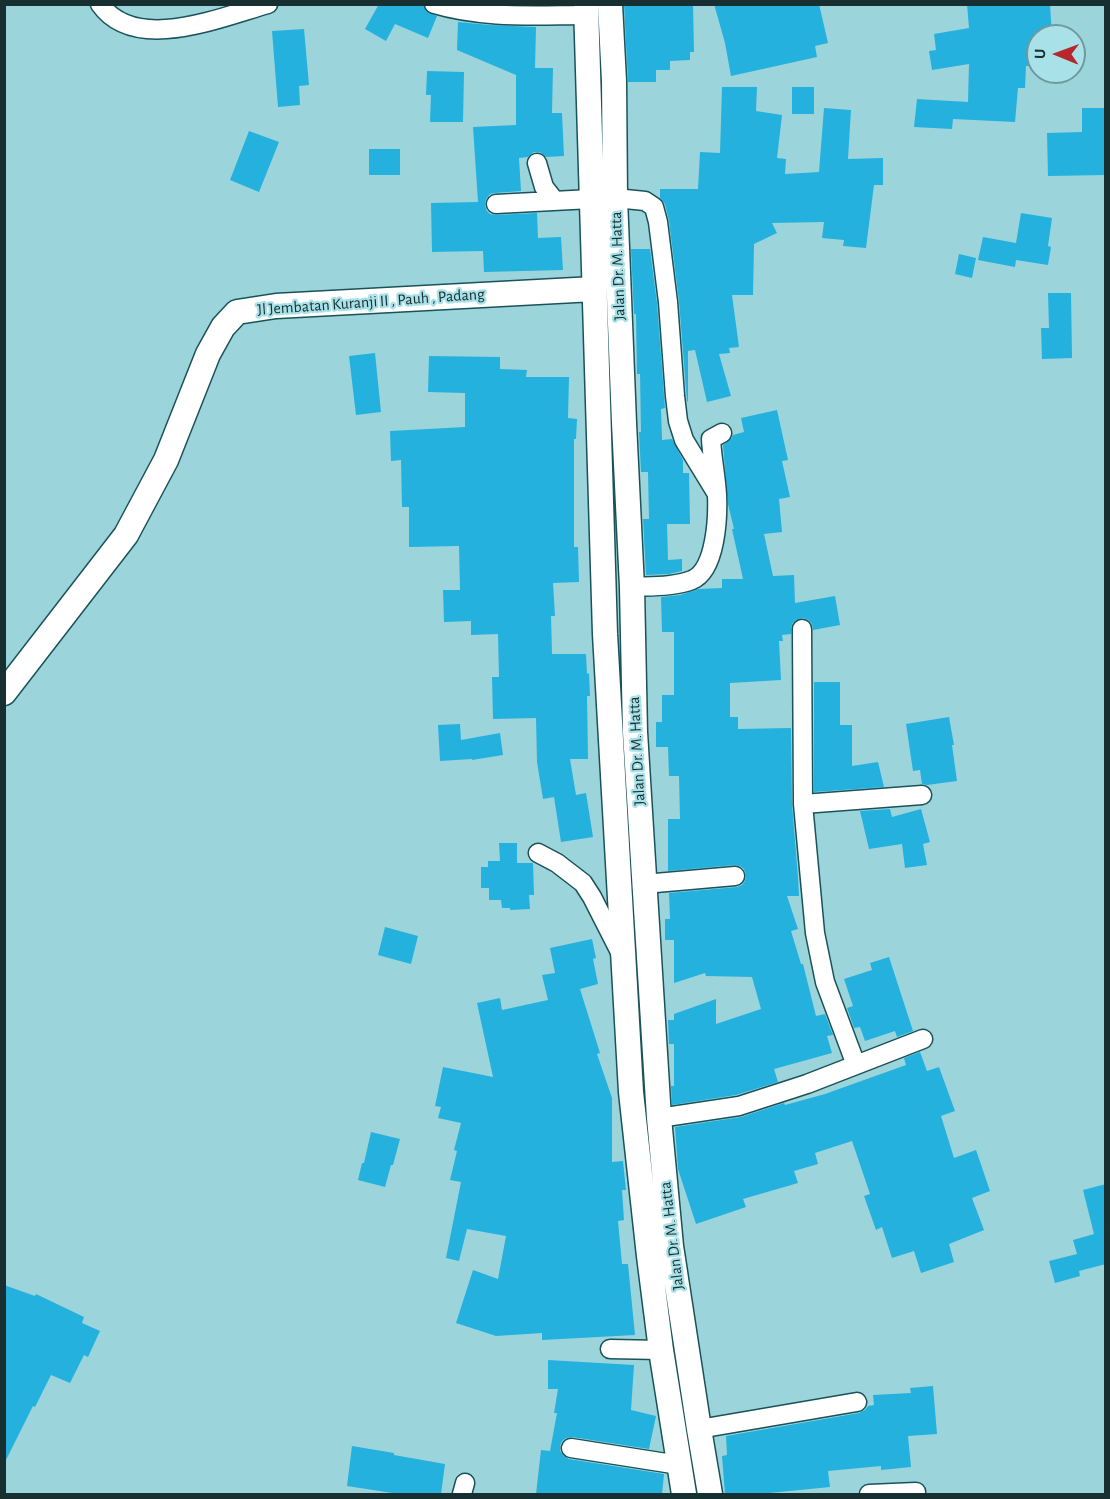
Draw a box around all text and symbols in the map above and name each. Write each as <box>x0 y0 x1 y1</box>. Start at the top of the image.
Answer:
north arrow <box>1026 24 1086 84</box>
text: U <box>1032 48 1048 59</box>
street label: Jalan Dr. M. Hatta <box>607 211 629 321</box>
street label: Jl Jembatan Kuranji II , Pauh , Padang <box>257 284 485 320</box>
street label: Jalan Dr. M. Hatta <box>625 696 649 806</box>
street label: Jalan Dr. M. Hatta <box>656 1181 688 1291</box>

